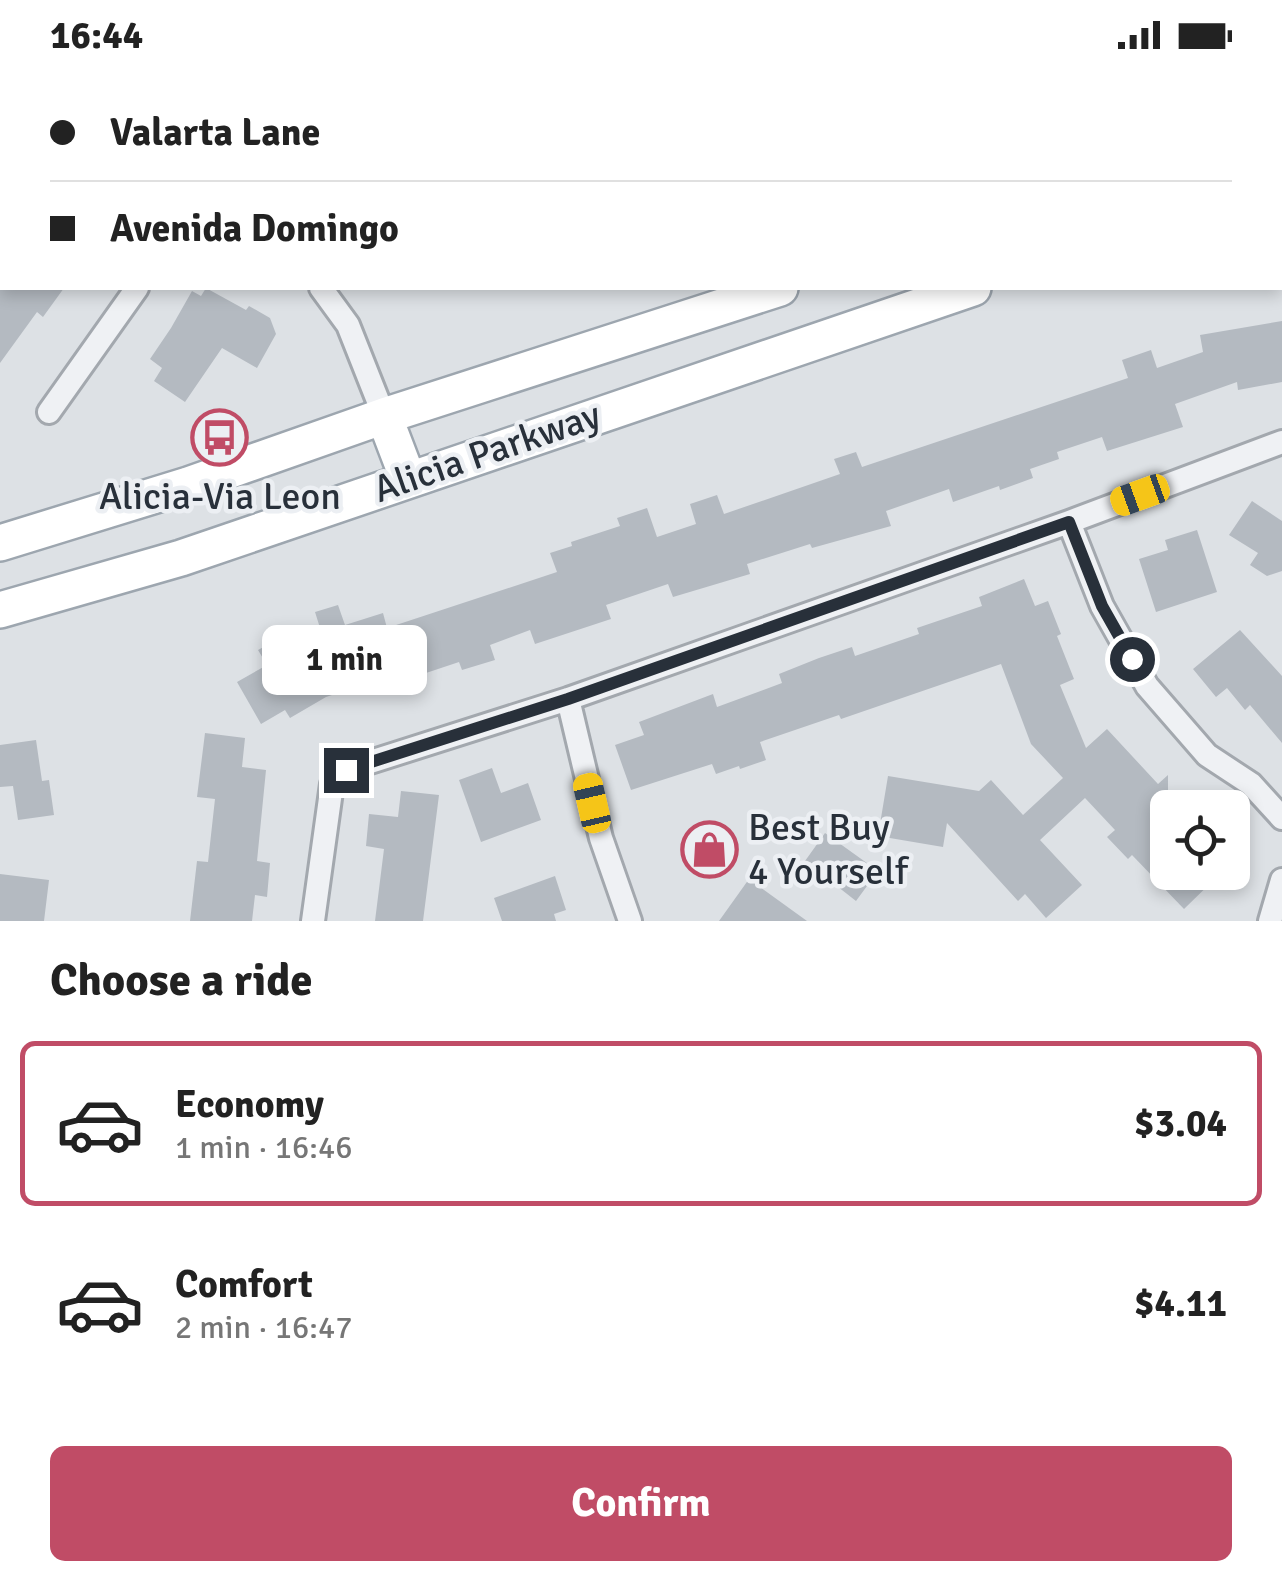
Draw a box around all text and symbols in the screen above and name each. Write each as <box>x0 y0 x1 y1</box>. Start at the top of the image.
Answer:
text: 16:44 <box>50 12 143 59</box>
text: Valarta Lane <box>110 109 320 156</box>
text: Avenida Domingo <box>110 205 399 252</box>
street label: Alicia Parkway <box>367 391 607 513</box>
bus stop icon: Alicia-Via Leon <box>190 408 250 468</box>
car <box>1107 471 1173 519</box>
place label: Alicia-Via Leon <box>99 473 341 520</box>
callout: 1 min <box>264 625 428 695</box>
route start <box>1110 637 1155 682</box>
text: 1 min <box>306 640 383 679</box>
route end <box>324 748 369 793</box>
car <box>571 770 613 836</box>
map controls <box>1150 790 1250 890</box>
button: locate <box>1150 790 1250 890</box>
place label: Best Buy 4 Yourself <box>748 804 910 895</box>
shop icon: Best Buy 4 Yourself <box>679 819 739 879</box>
text: Choose a ride <box>50 953 313 1008</box>
icon: car <box>55 1079 145 1169</box>
text: Economy <box>175 1081 324 1128</box>
text: $3.04 <box>1134 1100 1227 1147</box>
text: 1 min · 16:46 <box>175 1128 353 1167</box>
icon: car <box>55 1259 145 1349</box>
text: Comfort <box>175 1261 313 1308</box>
text: $4.11 <box>1134 1280 1227 1327</box>
text: 2 min · 16:47 <box>175 1308 353 1347</box>
button: Confirm <box>50 1446 1232 1561</box>

